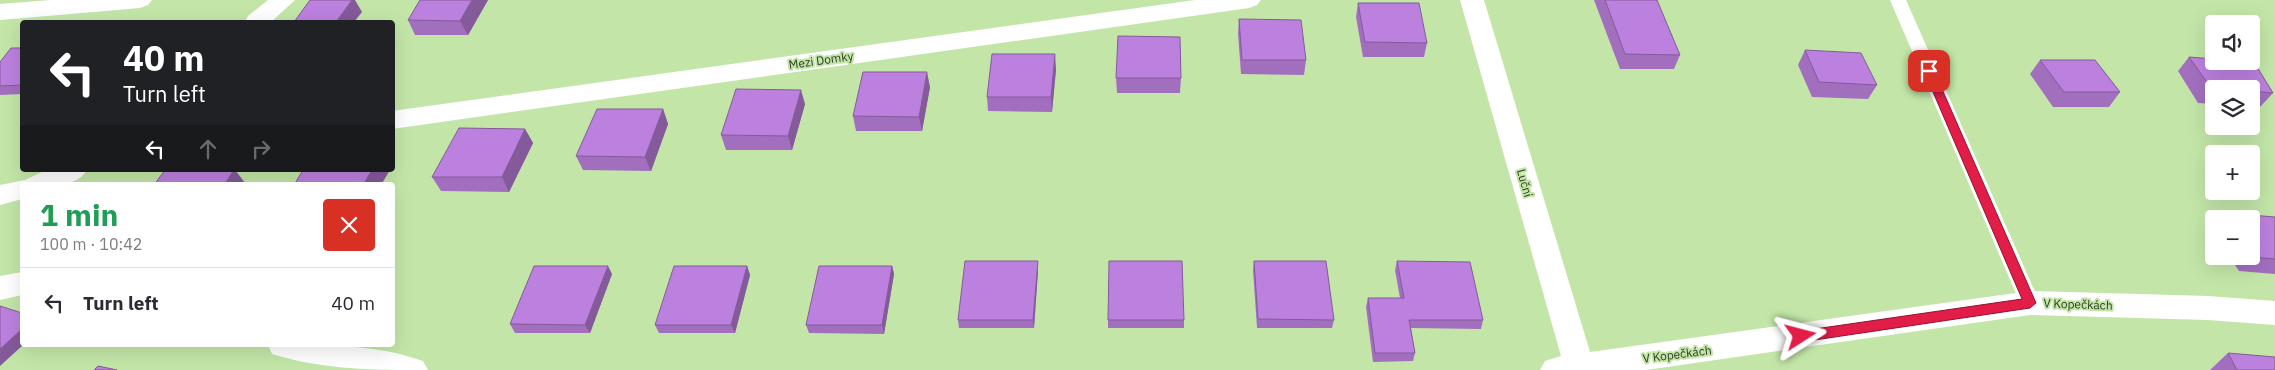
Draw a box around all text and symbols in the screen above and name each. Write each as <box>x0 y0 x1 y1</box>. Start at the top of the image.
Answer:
map controls <box>2205 15 2260 265</box>
button: sound <box>2205 15 2260 70</box>
text: 40 m <box>123 35 205 81</box>
icon: left <box>40 40 105 105</box>
street label: Mezi Domky <box>788 48 854 72</box>
pin <box>1908 50 1950 92</box>
icon: arrive <box>1915 57 1943 85</box>
text: Turn left <box>123 79 206 108</box>
button: layers <box>2205 80 2260 135</box>
icon: left <box>141 135 169 163</box>
icon: ahead <box>194 135 222 163</box>
icon: right <box>247 135 275 163</box>
button: + <box>2205 145 2260 200</box>
street label: Luční <box>1514 167 1536 199</box>
text: 1 min <box>40 195 118 234</box>
button: close <box>323 199 375 251</box>
button: − <box>2205 210 2260 265</box>
text: 100 m · 10:42 <box>40 234 142 254</box>
icon: left <box>40 289 68 317</box>
text: Turn left <box>83 291 159 315</box>
text: 40 m <box>331 291 375 315</box>
street label: V Kopečkách <box>2043 295 2113 313</box>
position arrow <box>1774 309 1826 361</box>
street label: V Kopečkách <box>1642 342 1712 366</box>

